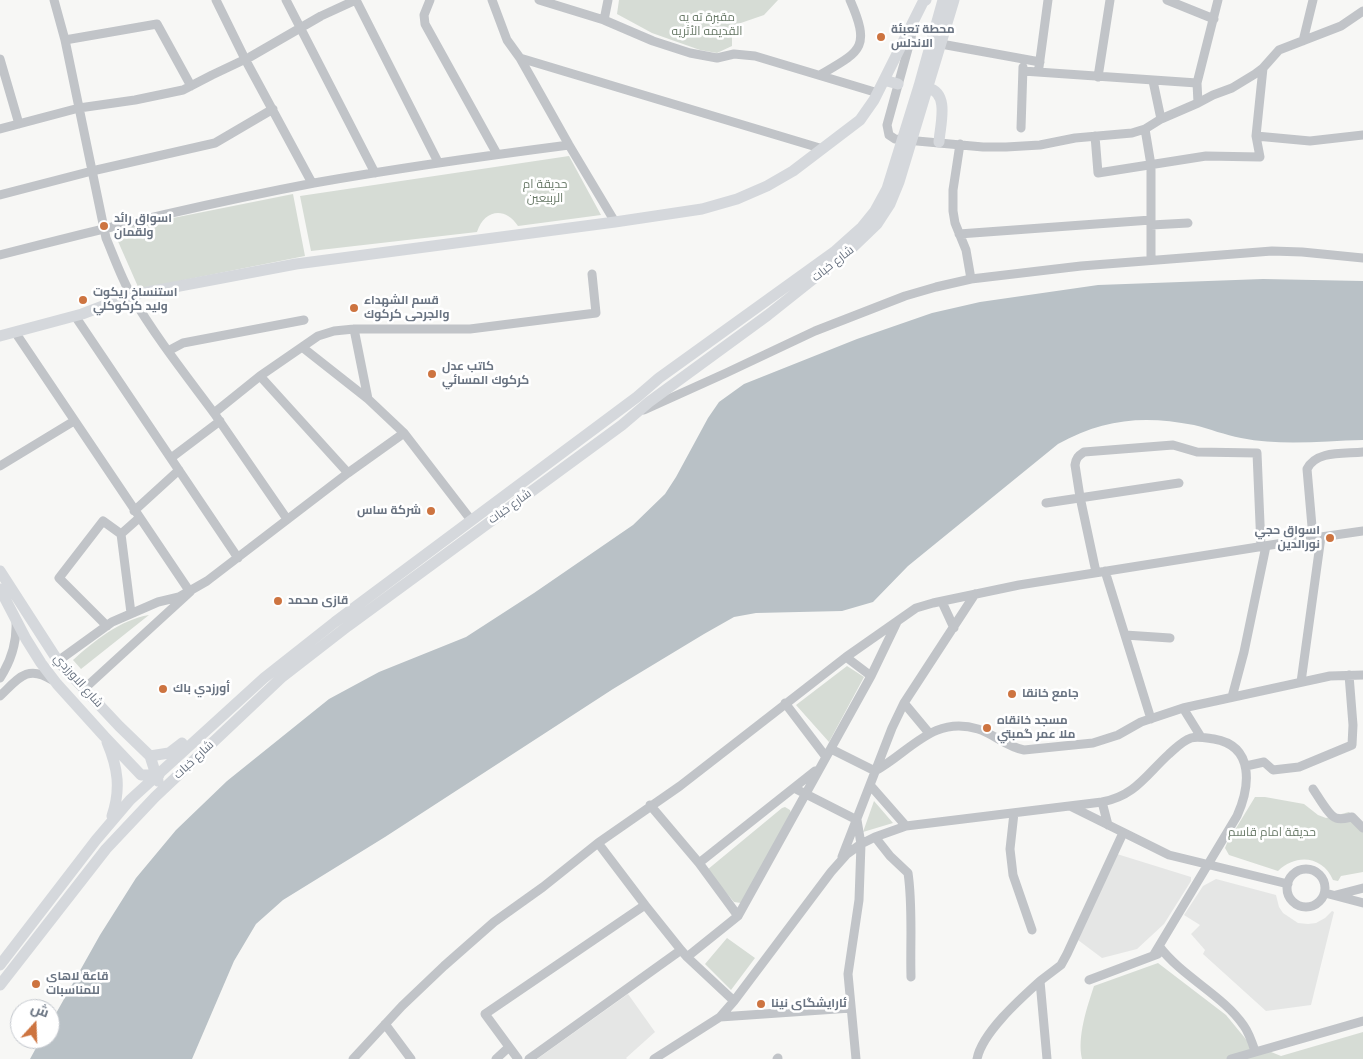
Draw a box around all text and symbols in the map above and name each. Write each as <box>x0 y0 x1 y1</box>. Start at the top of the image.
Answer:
park label: مقبرة ته په القديمه الأثريه <box>672 11 742 39</box>
place label: محطة تعبئة الاندلس <box>891 23 955 51</box>
marker: محطة تعبئة الاندلس <box>875 31 887 43</box>
park label: حديقة ام الربيعين <box>523 178 567 206</box>
place label: اسواق رائد ولقمان <box>114 212 172 240</box>
marker: اسواق رائد ولقمان <box>98 220 110 232</box>
street label: شارع خبات <box>809 243 857 285</box>
place label: استنساخ ريكوت وليد كركوكلي <box>93 286 178 314</box>
marker: استنساخ ريكوت وليد كركوكلي <box>77 294 89 306</box>
place label: قسم الشهداء والجرحى كركوك <box>364 294 449 322</box>
marker: قسم الشهداء والجرحى كركوك <box>348 302 360 314</box>
place label: كاتب عدل كركوك المسائي <box>442 360 529 388</box>
marker: كاتب عدل كركوك المسائي <box>426 368 438 380</box>
street label: شارع خبات <box>486 487 534 527</box>
place label: شركة ساس <box>357 504 421 518</box>
marker: شركة ساس <box>425 505 437 517</box>
place label: اسواق حجي نورالدين <box>1254 524 1320 552</box>
marker: اسواق حجي نورالدين <box>1324 532 1336 544</box>
place label: قازی محمد <box>288 594 348 608</box>
marker: قازی محمد <box>272 595 284 607</box>
street label: شارع الاورزدي <box>50 651 106 711</box>
place label: أورزدي باك <box>173 682 230 696</box>
marker: أورزدي باك <box>157 683 169 695</box>
place label: جامع خانقا <box>1022 687 1079 701</box>
marker: جامع خانقا <box>1006 688 1018 700</box>
place label: مسجد خانقاه ملا عمر گمبتي <box>997 714 1075 742</box>
marker: مسجد خانقاه ملا عمر گمبتي <box>981 722 993 734</box>
street label: شارع خبات <box>171 738 217 782</box>
park label: حديقة امام قاسم <box>1228 826 1316 840</box>
place label: قاعة لاهاي للمناسبات <box>46 970 108 998</box>
marker: قاعة لاهاي للمناسبات <box>30 978 42 990</box>
place label: ئارایشگای نینا <box>771 997 847 1011</box>
marker: ئارایشگای نینا <box>755 998 767 1010</box>
north arrow <box>10 999 60 1049</box>
text: ش <box>29 999 51 1021</box>

